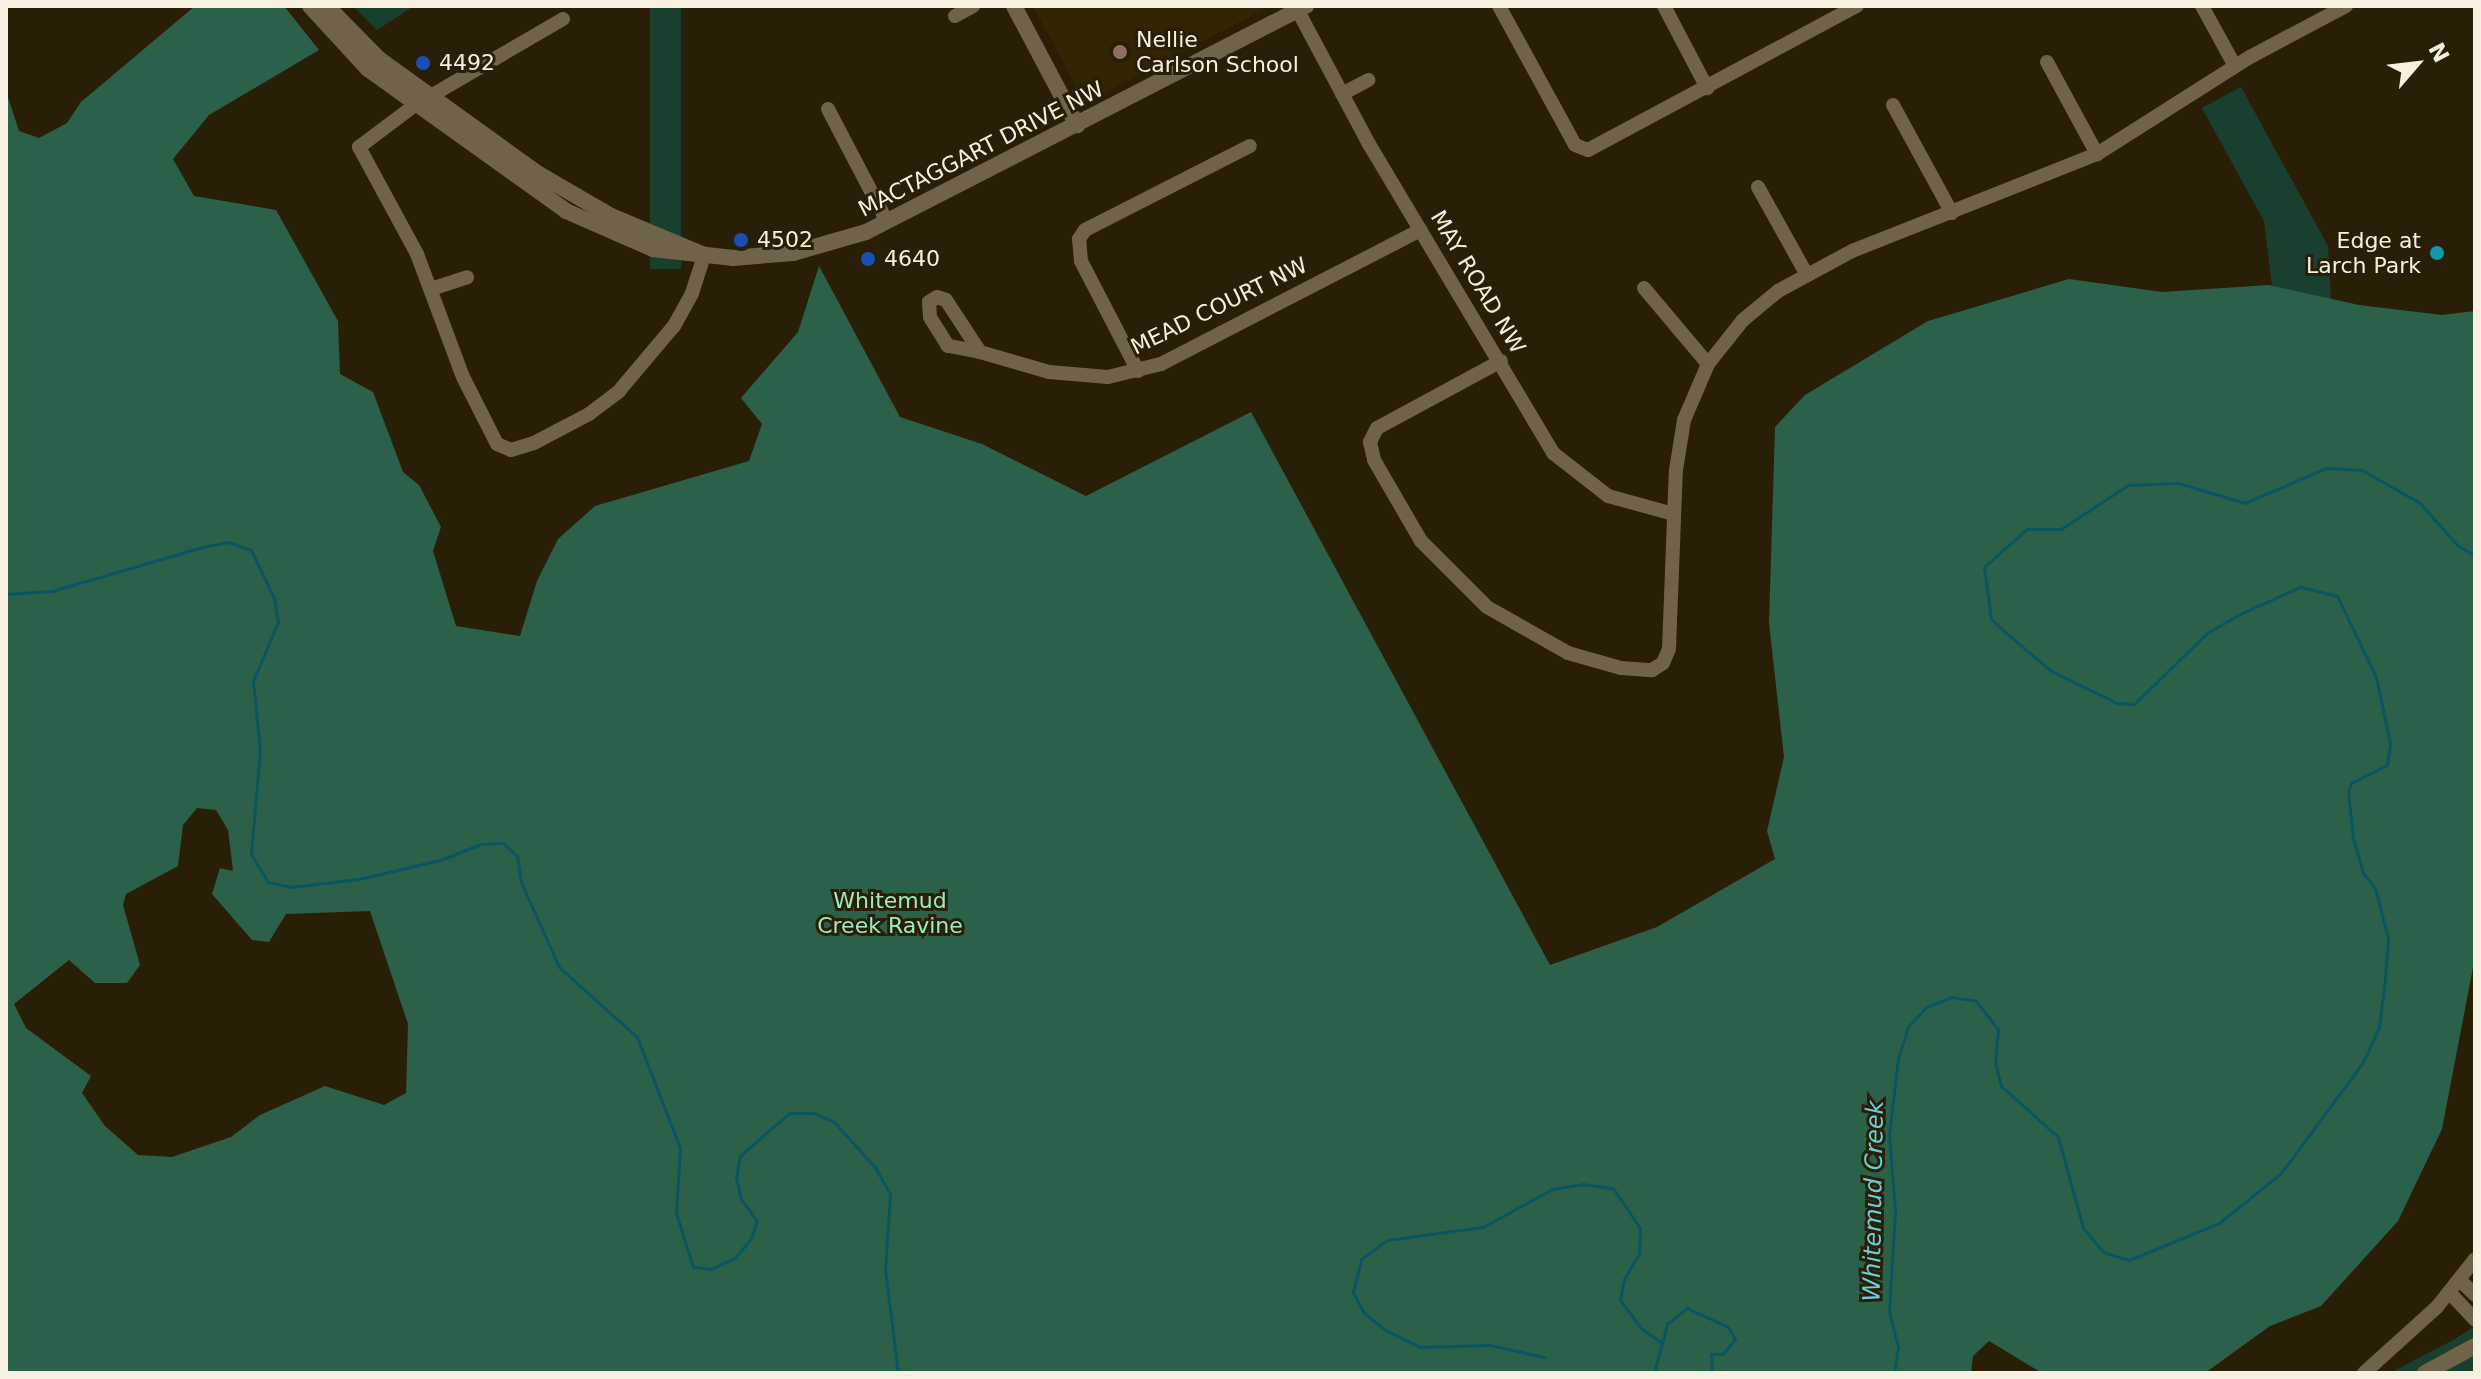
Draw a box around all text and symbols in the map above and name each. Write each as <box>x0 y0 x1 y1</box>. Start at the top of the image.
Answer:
north arrow <box>2377 24 2457 104</box>
place label: Nellie Carlson School <box>1136 26 1299 78</box>
text: N <box>2423 38 2454 66</box>
marker: Nellie Carlson School <box>1111 43 1129 61</box>
place label: 4492 <box>439 50 495 76</box>
marker: 4492 <box>414 54 432 72</box>
street label: MACTAGGART DRIVE NW <box>854 76 1108 222</box>
street label: MAY ROAD NW <box>1425 206 1531 358</box>
place label: 4502 <box>757 227 813 253</box>
place label: Edge at Larch Park <box>2306 227 2421 278</box>
marker: 4502 <box>732 231 750 249</box>
marker: Edge at Larch Park <box>2428 244 2446 262</box>
place label: 4640 <box>884 246 940 272</box>
marker: 4640 <box>859 250 877 268</box>
street label: MEAD COURT NW <box>1126 252 1312 360</box>
park label: Whitemud Creek Ravine <box>817 887 963 938</box>
water label: Whitemud Creek <box>1858 1100 1890 1302</box>

